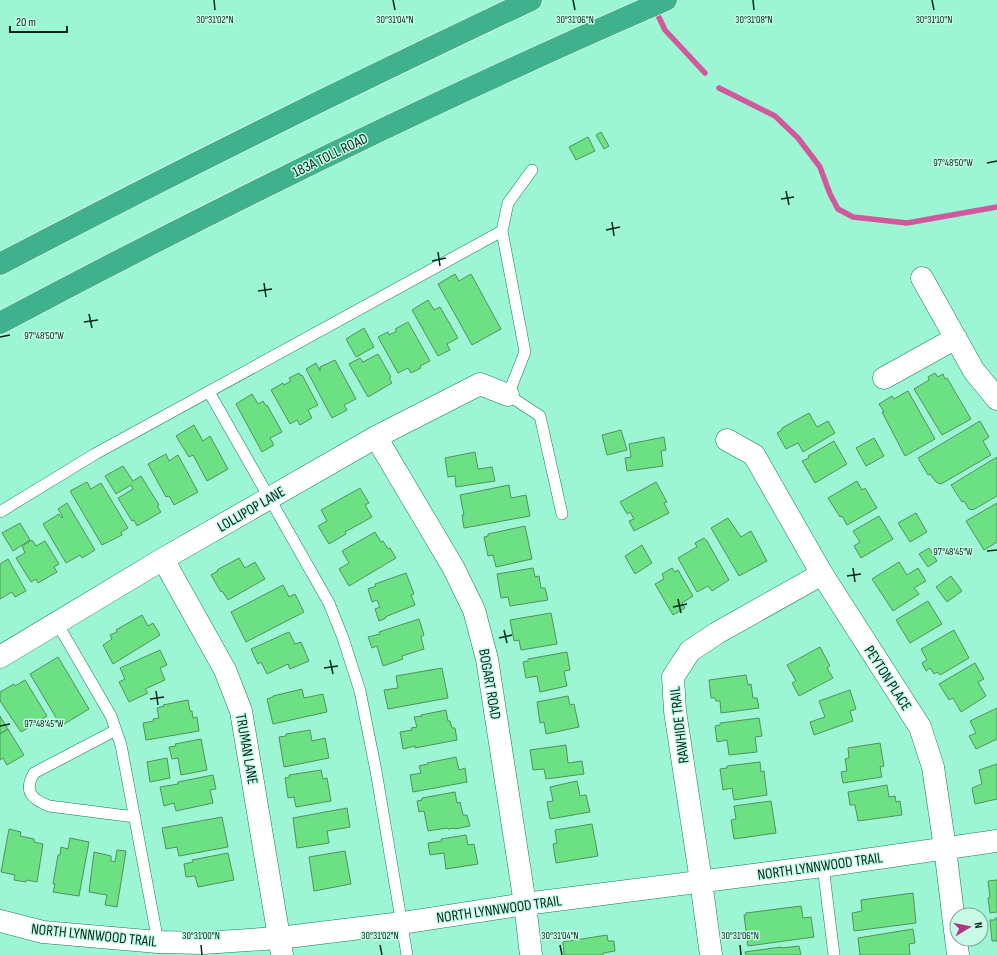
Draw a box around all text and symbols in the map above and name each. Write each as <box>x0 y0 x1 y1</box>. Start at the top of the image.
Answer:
scale bar <box>10 8 67 34</box>
text: 30°31'02"N <box>196 14 234 26</box>
text: 30°31'04"N <box>376 14 414 26</box>
text: 30°31'06"N <box>556 14 594 26</box>
text: 30°31'08"N <box>735 14 773 26</box>
text: 30°31'10"N <box>916 14 952 26</box>
text: 20 m <box>16 15 36 30</box>
street label: 183A TOLL ROAD <box>289 129 371 182</box>
text: 97°48'50"W <box>933 157 973 169</box>
text: 97°48'50"W <box>24 330 64 342</box>
street label: LOLLIPOP LANE <box>214 482 289 536</box>
text: 97°48'45"W <box>933 546 973 558</box>
street label: PEYTON PLACE <box>859 642 916 714</box>
street label: BOGART ROAD <box>474 647 505 721</box>
street label: RAWHIDE TRAIL <box>665 685 694 764</box>
street label: TRUMAN LANE <box>231 712 262 786</box>
text: 97°48'45"W <box>24 718 64 730</box>
street label: NORTH LYNNWOOD TRAIL <box>756 848 884 885</box>
street label: NORTH LYNNWOOD TRAIL <box>435 891 563 928</box>
north arrow <box>949 907 989 947</box>
street label: NORTH LYNNWOOD TRAIL <box>30 919 158 952</box>
text: N <box>971 921 985 929</box>
text: 30°31'00"N <box>182 930 220 942</box>
text: 30°31'02"N <box>361 930 399 942</box>
text: 30°31'04"N <box>541 930 579 942</box>
text: 30°31'06"N <box>721 930 759 942</box>

